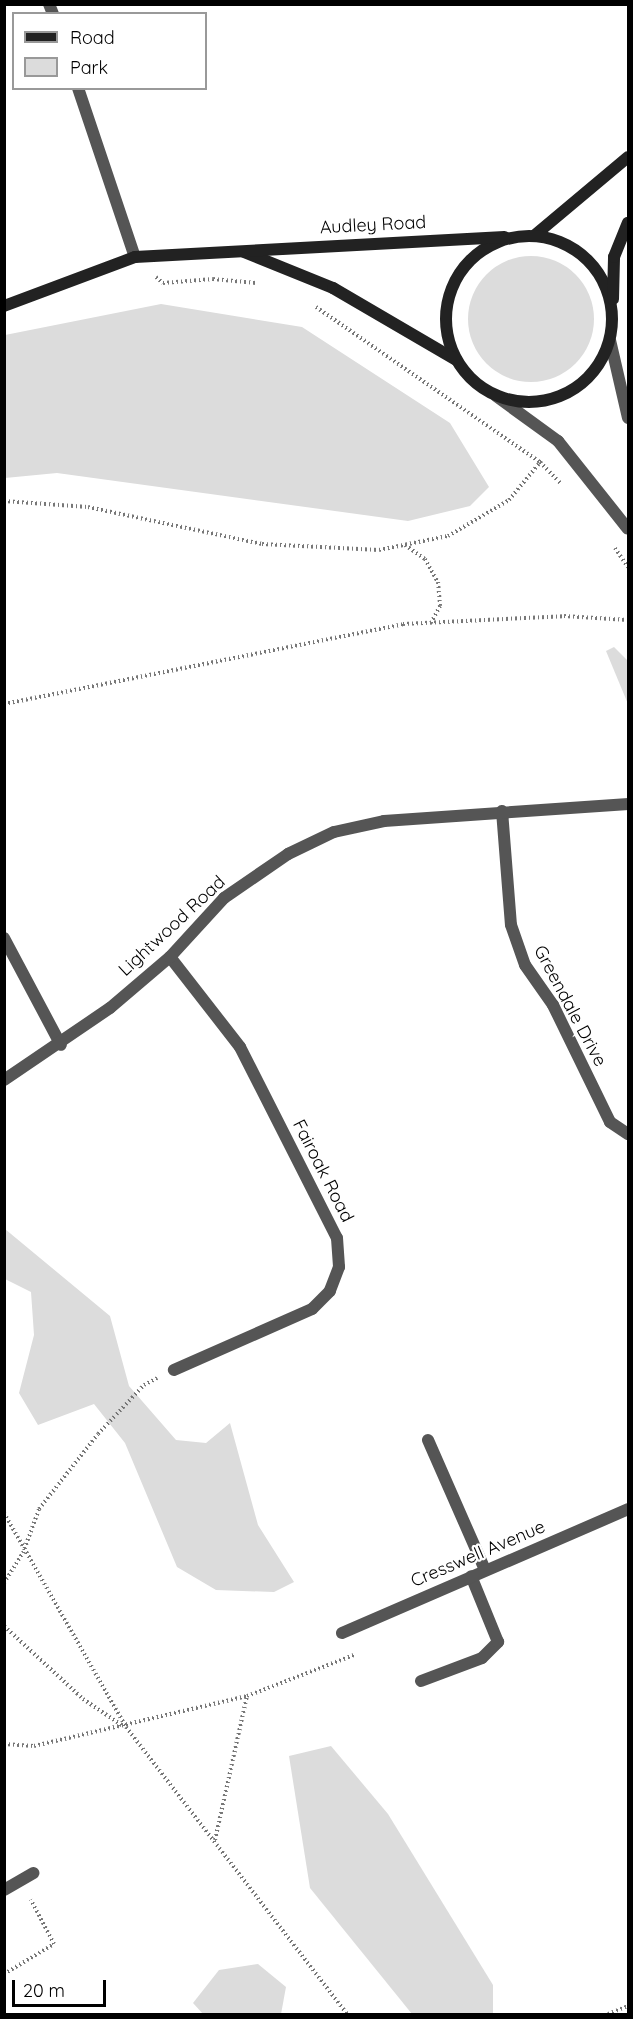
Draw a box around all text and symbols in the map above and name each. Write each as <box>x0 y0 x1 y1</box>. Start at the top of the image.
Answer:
legend <box>12 12 207 90</box>
text: Road <box>70 26 115 49</box>
text: Park <box>70 56 108 79</box>
street label: Audley Road <box>319 211 427 239</box>
street label: Lightwood Road <box>114 871 230 981</box>
street label: Greendale Drive <box>529 942 611 1070</box>
street label: Fairoak Road <box>288 1116 358 1226</box>
street label: Cresswell Avenue <box>408 1516 548 1592</box>
scale bar <box>15 1968 110 2006</box>
text: 20 m <box>23 1979 65 2002</box>

